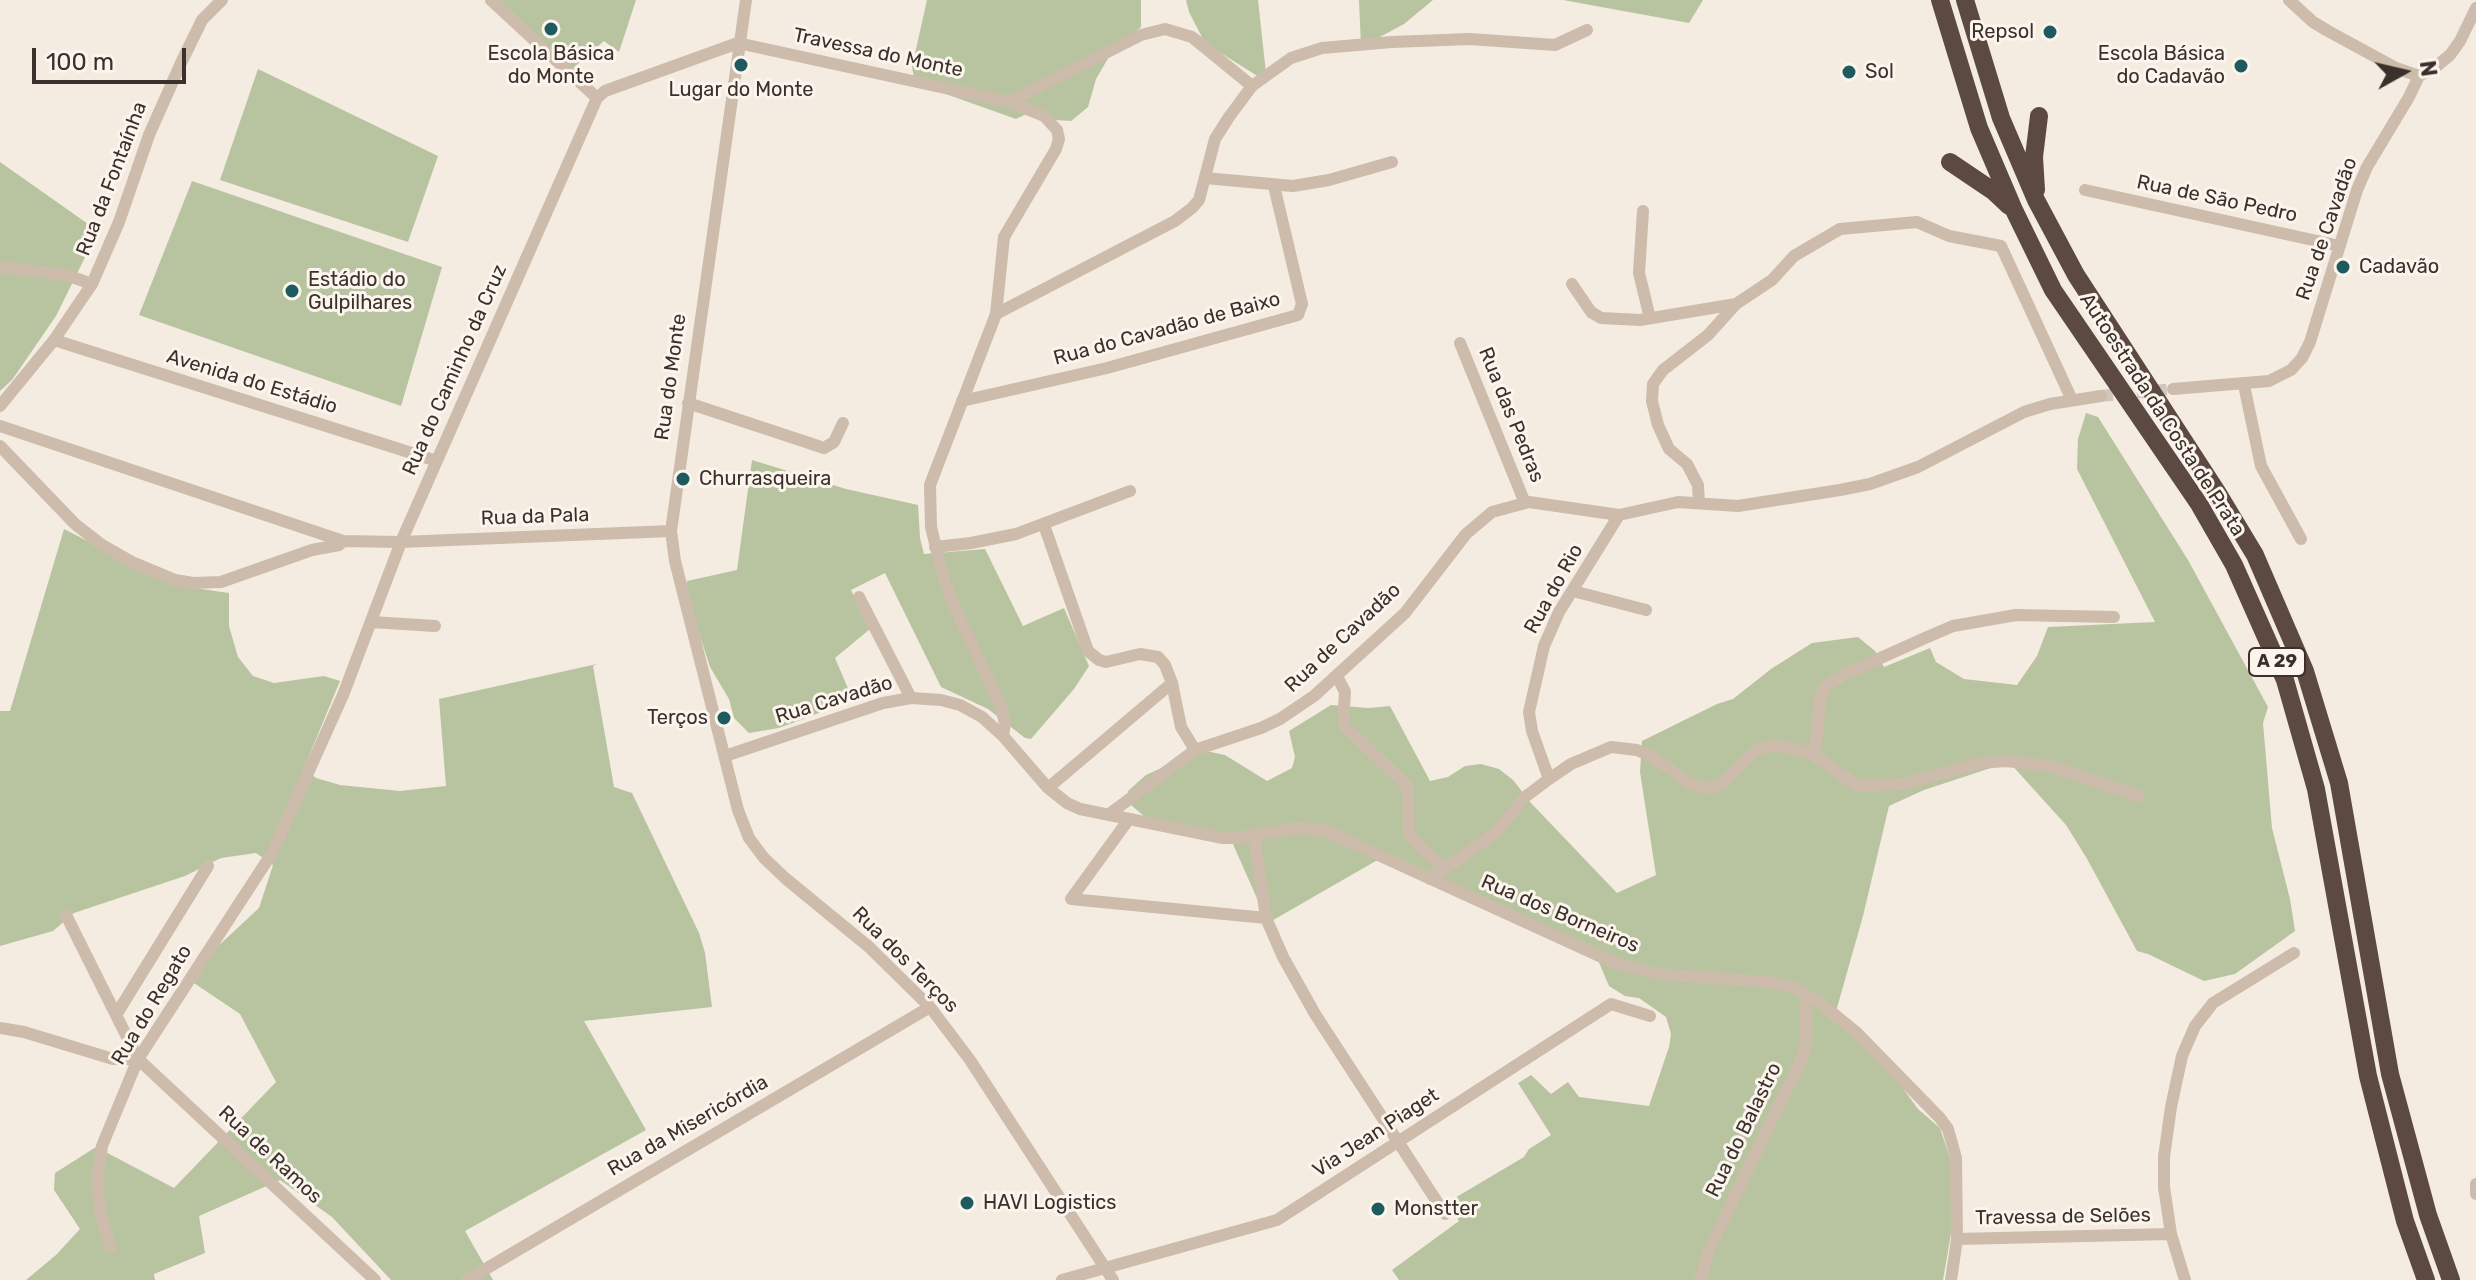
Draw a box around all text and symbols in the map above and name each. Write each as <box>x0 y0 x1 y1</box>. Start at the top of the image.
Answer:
marker: Escola Básica do Monte <box>542 20 560 38</box>
place label: Repsol <box>1971 20 2034 44</box>
street label: Travessa do Monte <box>791 23 965 83</box>
marker: Repsol <box>2041 23 2059 41</box>
scale bar <box>36 32 190 82</box>
north arrow <box>2364 32 2444 112</box>
place label: Escola Básica do Monte <box>487 42 615 89</box>
place label: Escola Básica do Cadavão <box>2098 42 2225 89</box>
text: 100 m <box>46 48 114 76</box>
marker: Lugar do Monte <box>732 56 750 74</box>
marker: Escola Básica do Cadavão <box>2232 57 2250 75</box>
text: N <box>2414 59 2443 78</box>
place label: Sol <box>1865 60 1894 84</box>
marker: Sol <box>1840 63 1858 81</box>
place label: Lugar do Monte <box>668 78 814 102</box>
street label: Rua da Fontaínha <box>72 99 152 259</box>
street label: Rua de Cavadão <box>2291 154 2363 304</box>
street label: Rua de São Pedro <box>2134 170 2300 228</box>
place label: Cadavão <box>2359 255 2439 279</box>
marker: Cadavão <box>2334 258 2352 276</box>
street label: Rua do Caminho da Cruz <box>398 261 512 479</box>
place label: Estádio do Gulpilhares <box>308 268 412 315</box>
marker: Estádio do Gulpilhares <box>283 282 301 300</box>
street label: Rua do Cavadão de Baixo <box>1051 287 1283 371</box>
street label: Autoestrada da Costa de Prata <box>2074 289 2250 541</box>
street label: Rua do Monte <box>650 312 692 442</box>
street label: Rua das Pedras <box>1473 344 1549 486</box>
street label: Avenida do Estádio <box>164 345 340 419</box>
place label: Churrasqueira <box>699 467 831 491</box>
marker: Churrasqueira <box>674 470 692 488</box>
street label: Rua da Pala <box>480 503 590 531</box>
street label: Rua do Rio <box>1520 540 1588 638</box>
street label: Rua de Cavadão <box>1280 578 1406 698</box>
road number: A 29 <box>2249 648 2305 676</box>
street label: Rua Cavadão <box>772 671 896 729</box>
place label: Terços <box>647 706 708 730</box>
marker: Terços <box>715 709 733 727</box>
street label: Rua dos Borneiros <box>1477 870 1643 958</box>
street label: Rua dos Terços <box>847 902 963 1018</box>
street label: Rua do Regato <box>107 941 197 1069</box>
street label: Rua do Balastro <box>1701 1059 1787 1201</box>
street label: Rua da Misericórdia <box>604 1070 772 1182</box>
street label: Via Jean Piaget <box>1309 1083 1443 1183</box>
street label: Rua de Ramos <box>213 1101 327 1209</box>
place label: HAVI Logistics <box>983 1191 1117 1215</box>
marker: HAVI Logistics <box>958 1194 976 1212</box>
place label: Monstter <box>1394 1197 1478 1221</box>
marker: Monstter <box>1369 1200 1387 1218</box>
street label: Travessa de Selões <box>1975 1203 2151 1231</box>

